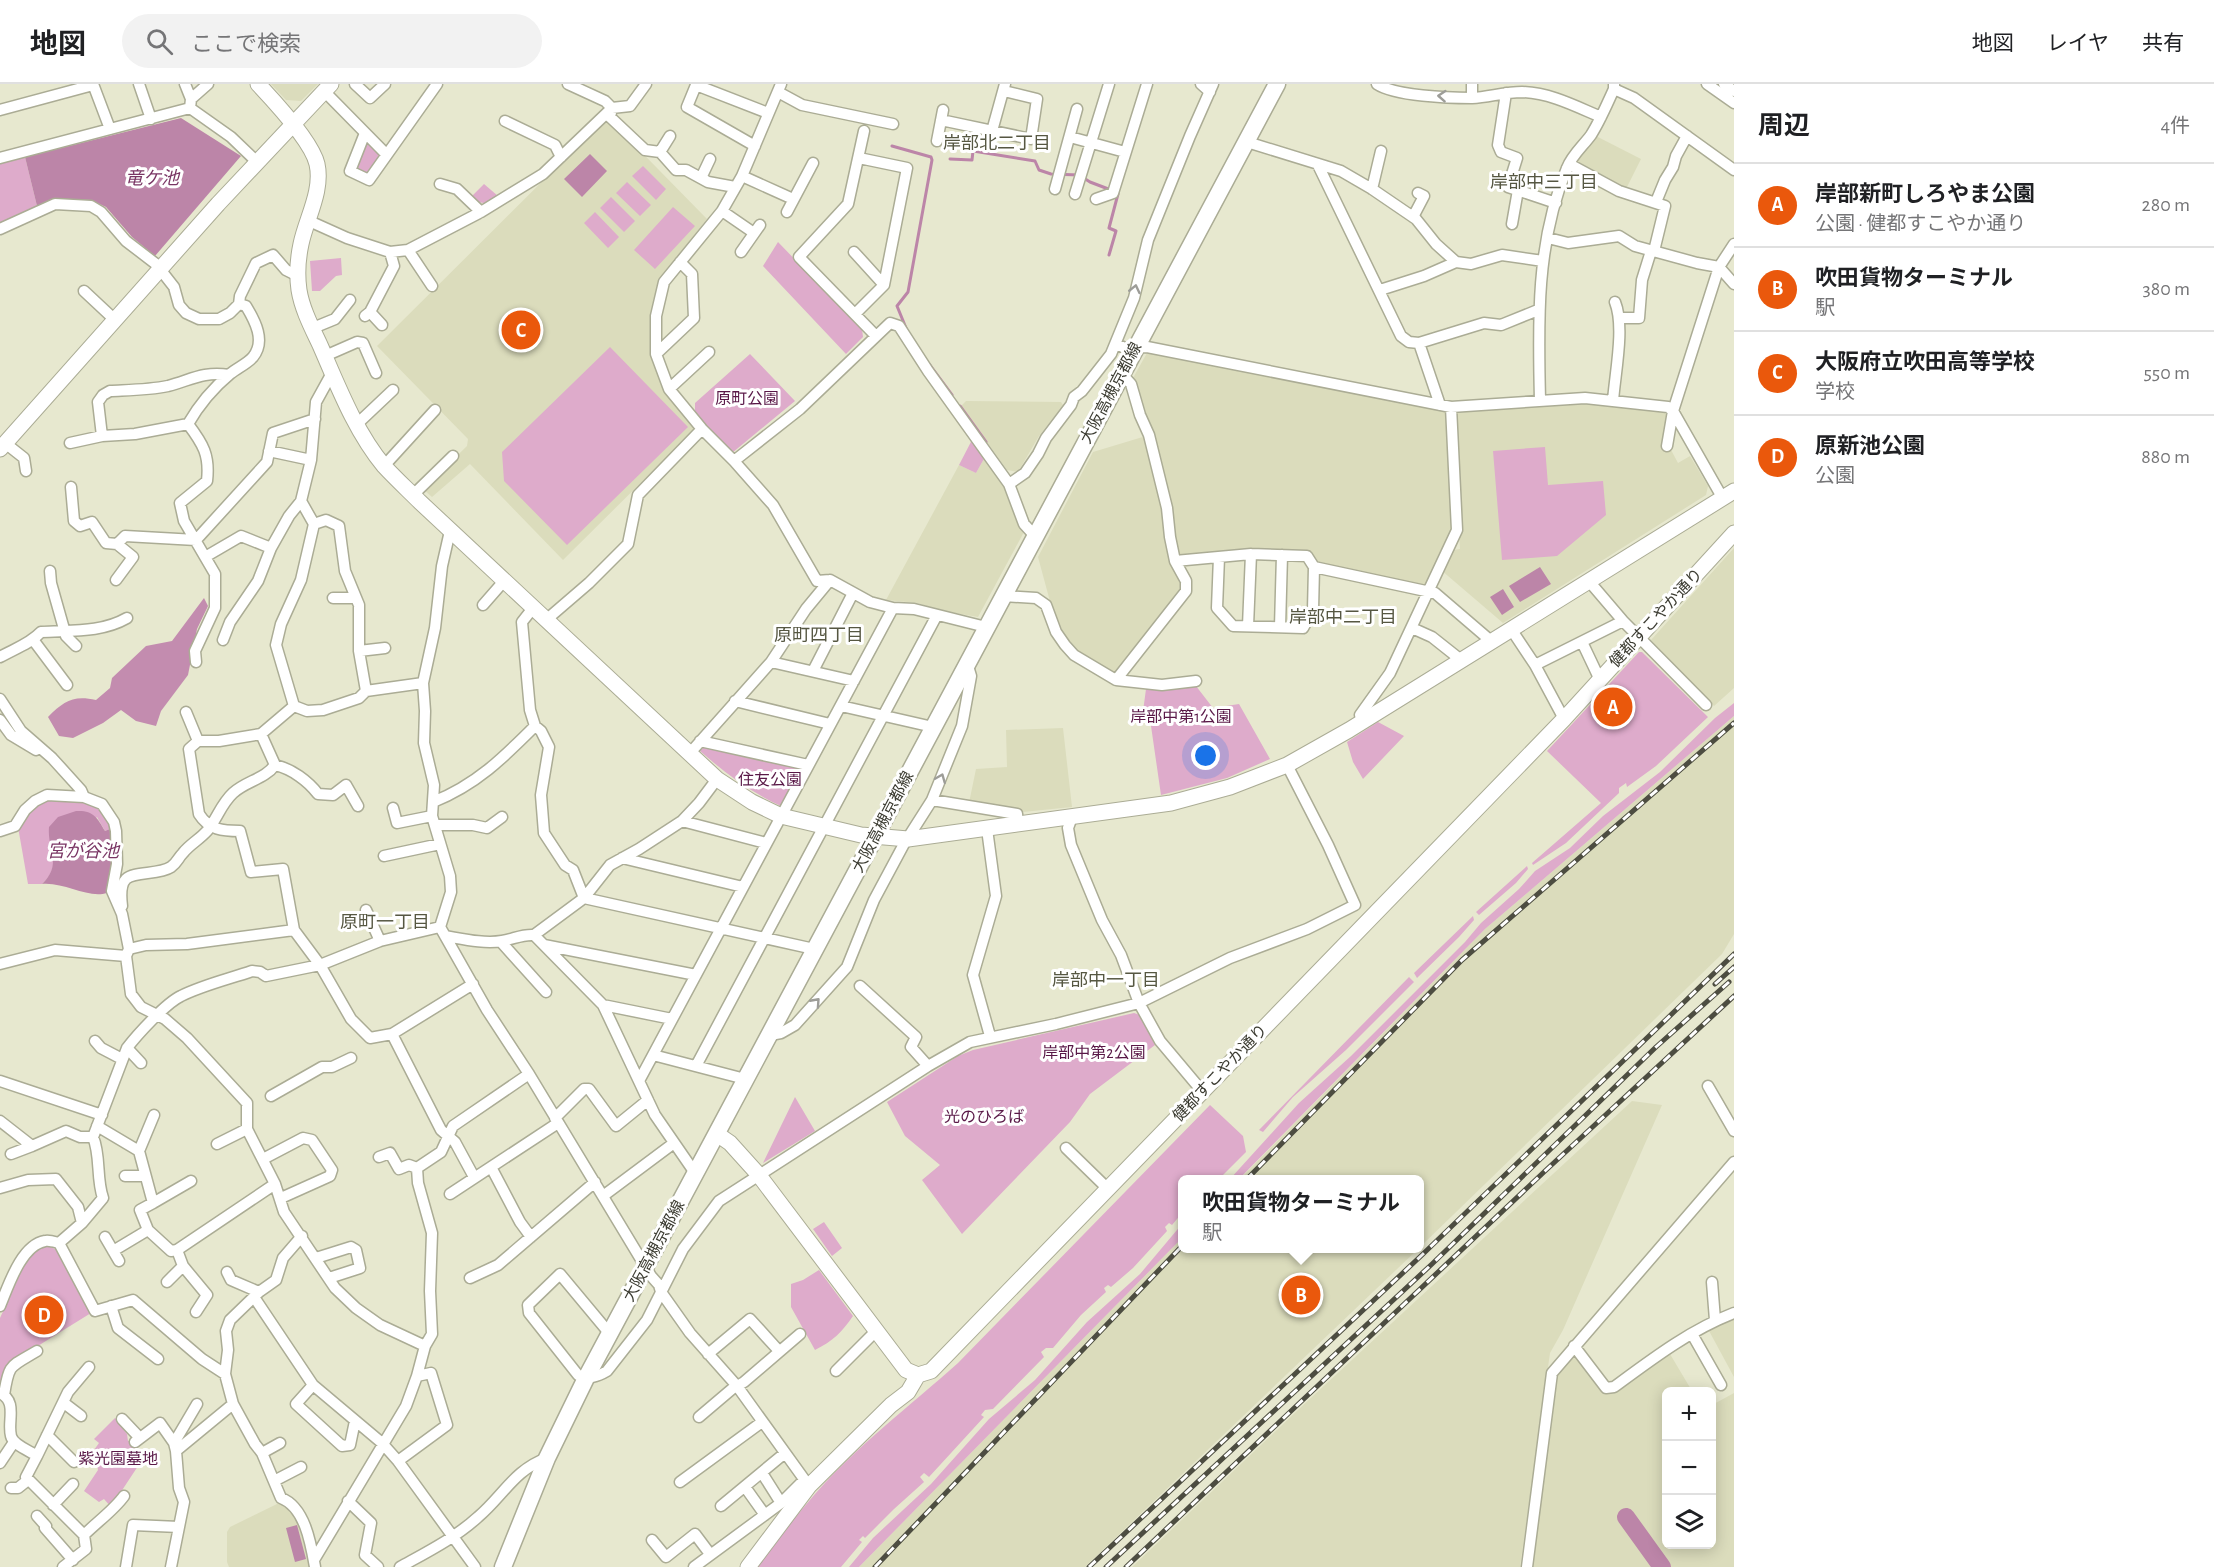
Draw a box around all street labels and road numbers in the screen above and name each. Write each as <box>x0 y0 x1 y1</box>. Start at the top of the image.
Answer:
street label: 大阪高槻京都線 <box>1077 339 1144 446</box>
street label: 健都すこやか通り <box>1606 565 1706 670</box>
street label: 大阪高槻京都線 <box>849 768 916 875</box>
street label: 健都すこやか通り <box>1169 1021 1270 1125</box>
street label: 大阪高槻京都線 <box>620 1197 687 1304</box>

